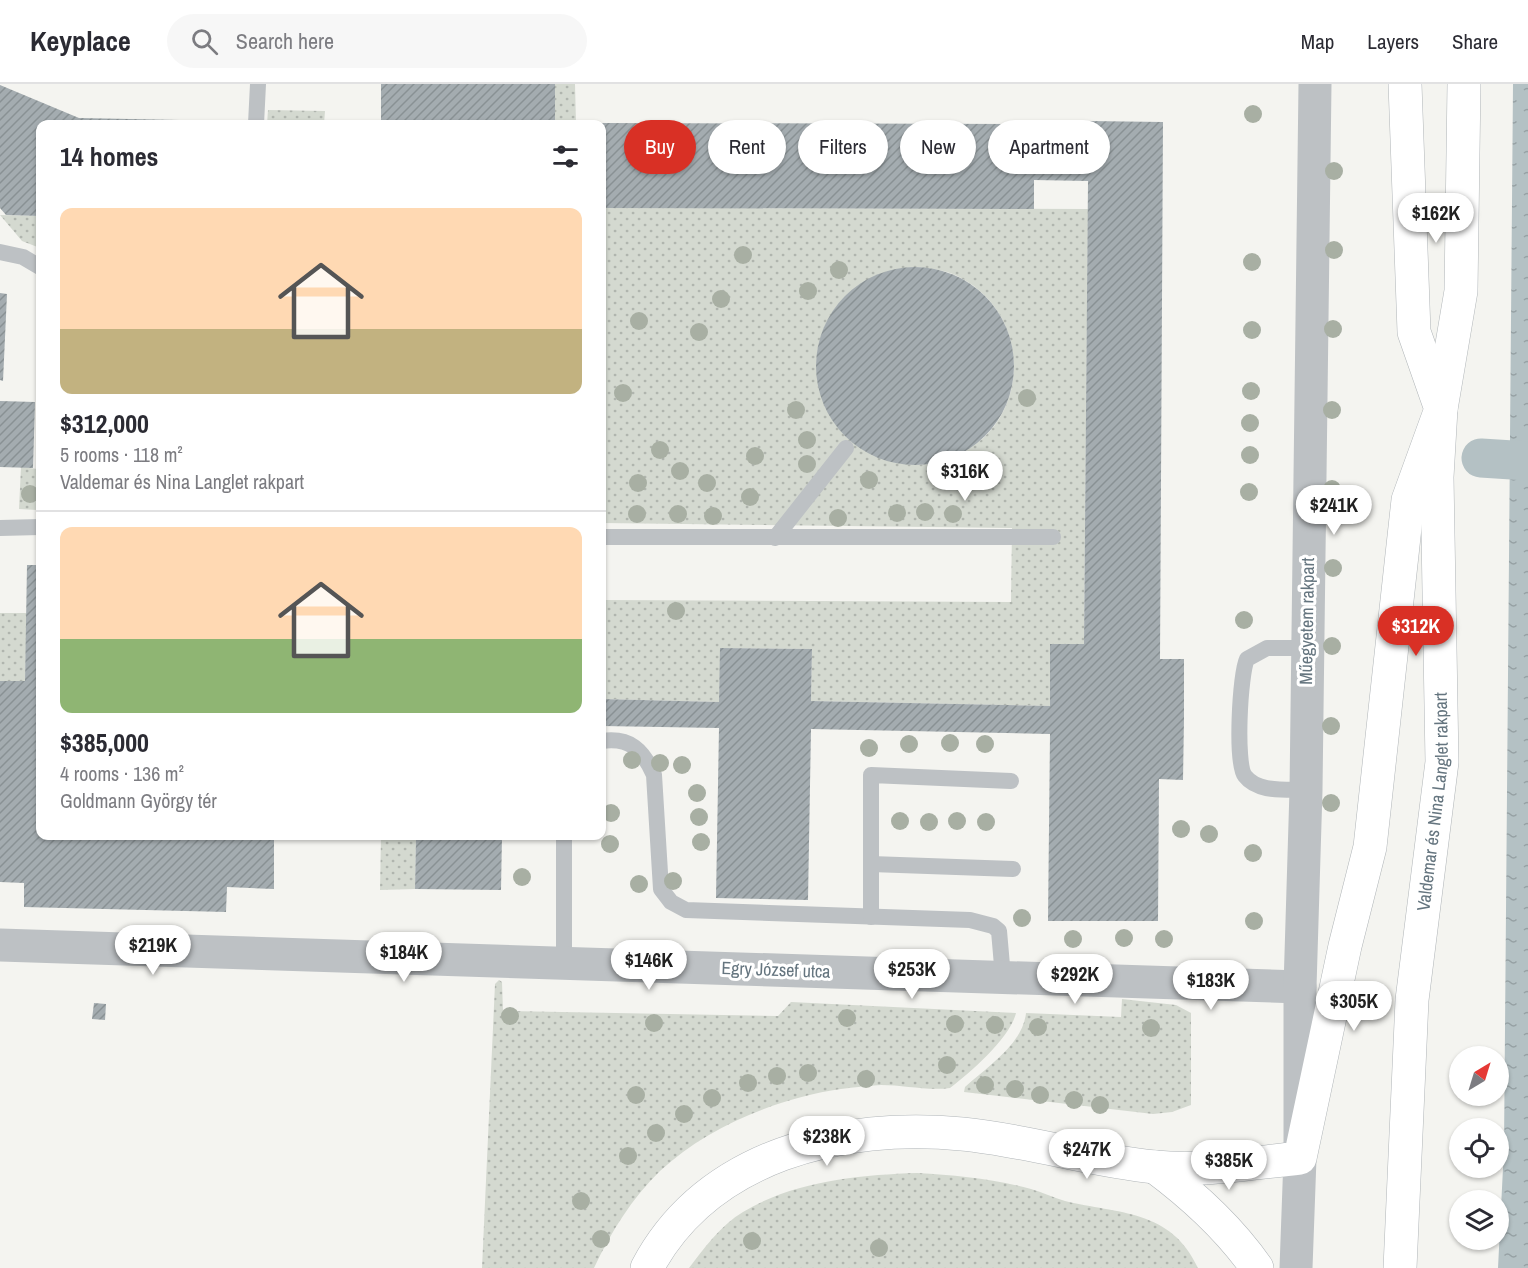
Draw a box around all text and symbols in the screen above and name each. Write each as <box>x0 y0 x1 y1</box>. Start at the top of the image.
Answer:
search box <box>167 14 587 68</box>
text: Keyplace <box>30 22 131 60</box>
icon: search <box>188 25 221 58</box>
text: Search here <box>236 26 334 56</box>
text: Map <box>1301 27 1334 56</box>
text: Layers <box>1367 27 1419 56</box>
text: Share <box>1452 27 1498 56</box>
chip: Buy <box>624 120 696 174</box>
chip: Rent <box>708 120 786 174</box>
chip: Filters <box>798 120 888 174</box>
chip: New <box>900 120 976 174</box>
chip: Apartment <box>988 120 1110 174</box>
text: 14 homes <box>60 139 158 174</box>
icon: filters <box>549 140 582 173</box>
pin: $162K <box>1394 193 1478 244</box>
text: $162K <box>1412 199 1460 226</box>
icon: home <box>267 247 375 355</box>
text: $312,000 <box>60 406 149 441</box>
text: 5 rooms · 118 m² <box>60 441 183 468</box>
pin: $316K <box>923 451 1007 502</box>
text: $316K <box>941 457 989 484</box>
text: Valdemar és Nina Langlet rakpart <box>60 468 304 495</box>
pin: $241K <box>1292 485 1376 536</box>
text: $241K <box>1310 491 1358 518</box>
street label: Műegyetem rakpart <box>1293 557 1320 685</box>
icon: home <box>267 566 375 674</box>
pin: $312K <box>1374 606 1458 657</box>
text: $312K <box>1392 612 1440 639</box>
street label: Valdemar és Nina Langlet rakpart <box>1410 692 1455 912</box>
text: $385,000 <box>60 725 149 760</box>
text: 4 rooms · 136 m² <box>60 760 184 787</box>
text: Goldmann György tér <box>60 787 217 814</box>
pin: $219K <box>111 925 195 976</box>
text: $219K <box>129 931 177 958</box>
pin: $184K <box>362 932 446 983</box>
text: $184K <box>380 938 428 965</box>
pin: $146K <box>607 940 691 991</box>
text: $146K <box>625 946 673 973</box>
pin: $253K <box>870 949 954 1000</box>
pin: $292K <box>1033 954 1117 1005</box>
street label: Egry József utca <box>721 955 831 984</box>
text: $253K <box>888 955 936 982</box>
text: $292K <box>1051 960 1099 987</box>
pin: $183K <box>1169 960 1253 1011</box>
text: $183K <box>1187 966 1235 993</box>
pin: $305K <box>1312 981 1396 1032</box>
text: $305K <box>1330 987 1378 1014</box>
north arrow <box>1449 1046 1509 1106</box>
map controls <box>1449 1046 1509 1250</box>
pin: $238K <box>785 1116 869 1167</box>
button: locate <box>1449 1118 1509 1178</box>
text: $238K <box>803 1122 851 1149</box>
pin: $247K <box>1045 1129 1129 1180</box>
text: $247K <box>1063 1135 1111 1162</box>
pin: $385K <box>1187 1140 1271 1191</box>
text: $385K <box>1205 1146 1253 1173</box>
button: layers <box>1449 1190 1509 1250</box>

